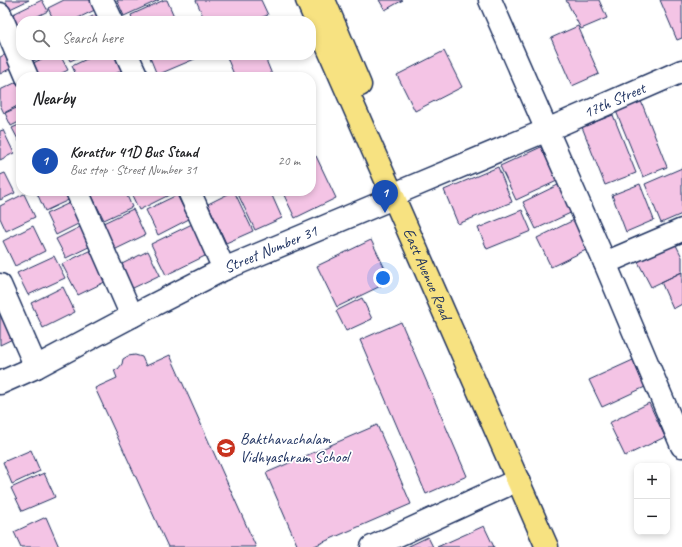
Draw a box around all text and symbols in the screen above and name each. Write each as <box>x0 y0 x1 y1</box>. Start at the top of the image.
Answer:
search box <box>16 16 316 60</box>
icon: search <box>30 27 52 49</box>
text: Search here <box>62 29 123 48</box>
street label: 17th Street <box>580 78 650 123</box>
text: Nearby <box>32 88 75 109</box>
text: Korattur 41D Bus Stand <box>70 143 198 162</box>
text: 1 <box>42 153 48 169</box>
text: 20 m <box>278 153 300 169</box>
text: Bus stop · Street Number 31 <box>70 162 197 178</box>
pin: 1 <box>372 180 398 213</box>
street label: Street Number 31 <box>221 221 321 278</box>
street label: East Avenue Road <box>398 225 457 325</box>
your location <box>373 268 393 288</box>
place label: Bakthavachalam Vidhyashram School <box>240 429 352 467</box>
school or university icon: Bakthavachalam Vidhyashram School <box>215 437 237 459</box>
map controls <box>634 463 670 535</box>
button: + <box>634 463 670 499</box>
button: − <box>634 499 670 535</box>

